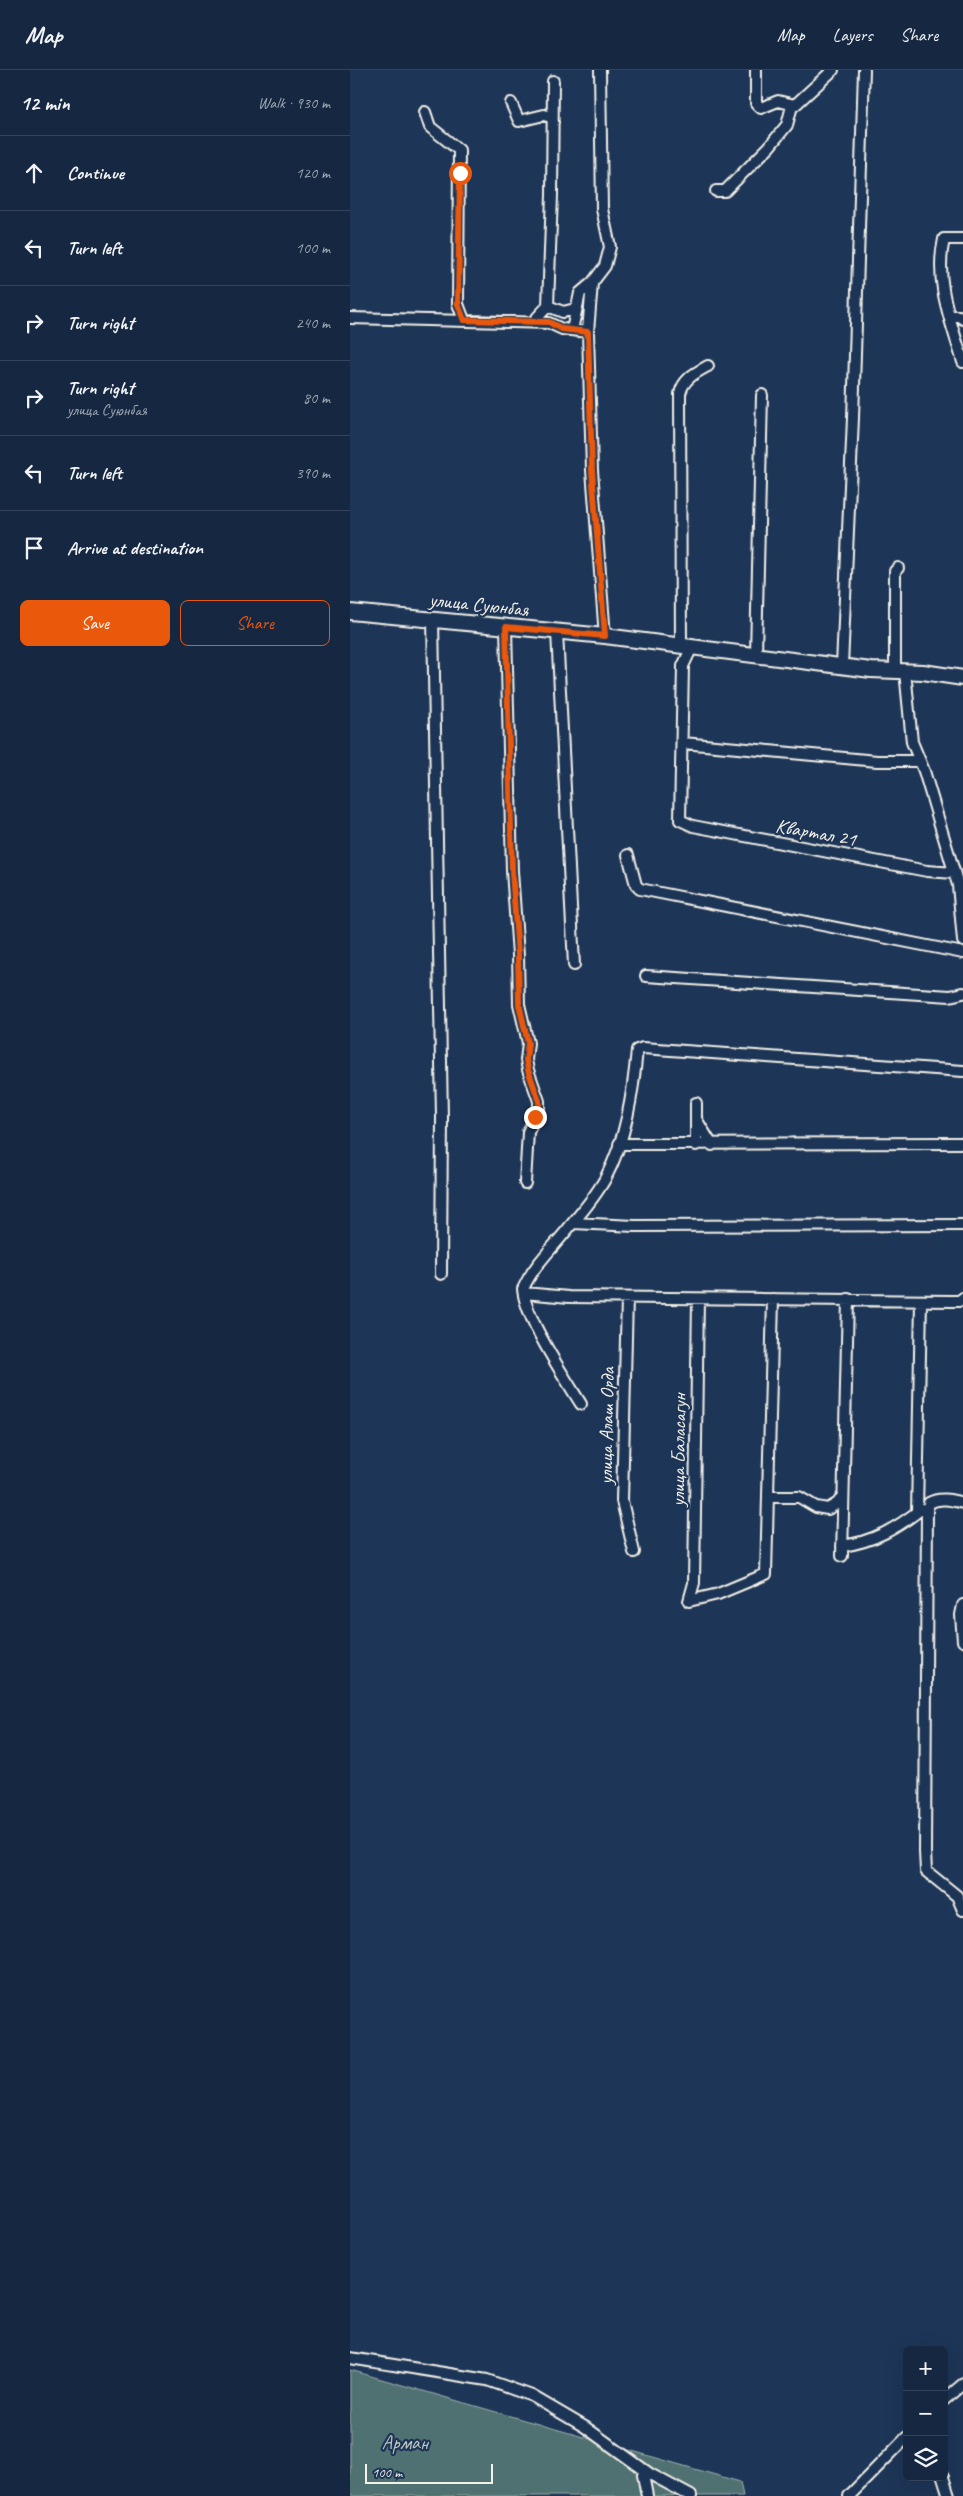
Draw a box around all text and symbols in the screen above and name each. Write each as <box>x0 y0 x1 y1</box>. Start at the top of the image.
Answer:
text: Map <box>25 20 62 50</box>
text: Map <box>777 24 805 46</box>
text: Layers <box>833 24 872 46</box>
text: Share <box>900 24 938 46</box>
text: 12 min <box>20 90 70 116</box>
text: Walk · 930 m <box>258 93 330 113</box>
icon: ahead <box>20 159 48 187</box>
text: Continue <box>67 161 124 185</box>
route start <box>449 162 472 185</box>
text: 120 m <box>296 163 330 183</box>
icon: left <box>20 234 48 262</box>
text: Turn left <box>67 236 122 260</box>
text: 100 m <box>296 238 330 258</box>
icon: right <box>20 309 48 337</box>
text: Turn right <box>67 311 134 335</box>
text: 240 m <box>296 313 330 333</box>
text: Turn right <box>67 376 134 400</box>
icon: right <box>20 384 48 412</box>
text: 80 m <box>303 388 330 408</box>
text: улица Суюнбая <box>67 400 147 420</box>
icon: left <box>20 459 48 487</box>
text: Turn left <box>67 461 122 485</box>
text: 390 m <box>296 463 330 483</box>
icon: arrive <box>20 534 48 562</box>
text: Arrive at destination <box>67 536 203 560</box>
street label: улица Суюнбая <box>427 587 531 622</box>
button: Save <box>20 600 170 646</box>
button: Share <box>180 600 330 646</box>
street label: Квартал 21 <box>774 813 859 852</box>
route end <box>524 1106 547 1129</box>
street label: улица Алаш Орда <box>593 1365 620 1486</box>
street label: улица Баласагун <box>665 1391 692 1508</box>
map controls <box>903 2346 948 2481</box>
button: + <box>903 2346 948 2391</box>
button: − <box>903 2391 948 2436</box>
park label: Арман <box>382 2430 430 2455</box>
button: layers <box>903 2436 948 2481</box>
scale bar <box>365 2461 492 2484</box>
text: 100 m <box>372 2464 402 2481</box>

